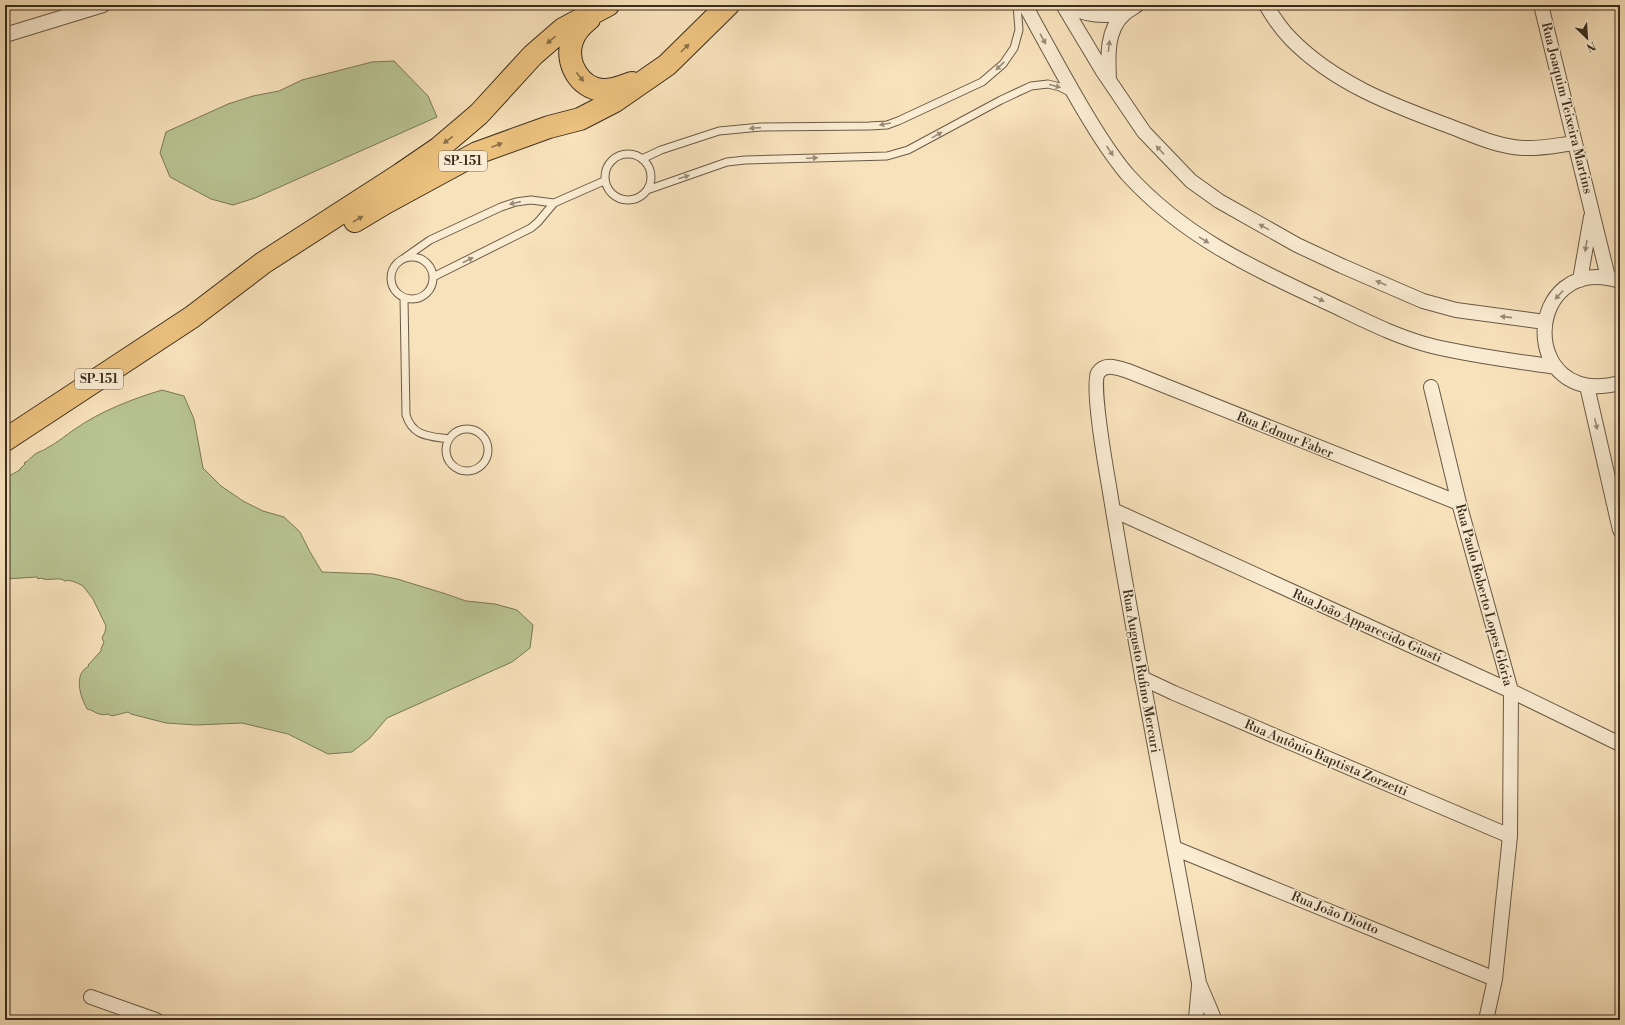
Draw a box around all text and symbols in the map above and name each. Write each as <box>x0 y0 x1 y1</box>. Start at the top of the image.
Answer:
north arrow <box>1567 18 1607 58</box>
street label: Rua Joaquim Teixeira Martins <box>1538 21 1596 196</box>
one-way arrow <box>1040 33 1047 45</box>
one-way arrow <box>546 35 556 44</box>
text: N <box>1584 38 1598 54</box>
one-way arrow <box>1106 40 1112 52</box>
one-way arrow <box>680 43 690 53</box>
one-way arrow <box>995 61 1005 71</box>
one-way arrow <box>575 72 584 83</box>
one-way arrow <box>1049 83 1061 89</box>
one-way arrow <box>879 121 891 127</box>
one-way arrow <box>749 124 761 131</box>
one-way arrow <box>931 132 943 139</box>
one-way arrow <box>443 136 453 144</box>
one-way arrow <box>492 142 504 148</box>
one-way arrow <box>1156 145 1165 155</box>
one-way arrow <box>1106 146 1114 156</box>
road number: SP-151 <box>439 151 487 171</box>
one-way arrow <box>806 155 819 161</box>
one-way arrow <box>679 174 691 180</box>
one-way arrow <box>509 200 521 206</box>
one-way arrow <box>352 216 364 223</box>
one-way arrow <box>1258 224 1270 231</box>
one-way arrow <box>1198 236 1210 243</box>
one-way arrow <box>1583 239 1589 252</box>
one-way arrow <box>462 256 474 263</box>
one-way arrow <box>1376 280 1387 286</box>
one-way arrow <box>1554 290 1564 300</box>
one-way arrow <box>1314 296 1325 302</box>
one-way arrow <box>1500 314 1512 321</box>
road number: SP-151 <box>75 369 123 389</box>
street label: Rua Edmur Faber <box>1234 408 1336 462</box>
one-way arrow <box>1593 418 1599 430</box>
street label: Rua Paulo Roberto Lopes Glória <box>1452 502 1516 688</box>
street label: Rua João Apparecido Giusti <box>1290 586 1444 666</box>
street label: Rua Augusto Rufino Mercuri <box>1119 588 1163 754</box>
street label: Rua Antônio Baptista Zorzetti <box>1242 716 1410 800</box>
street label: Rua João Diotto <box>1289 888 1381 938</box>

